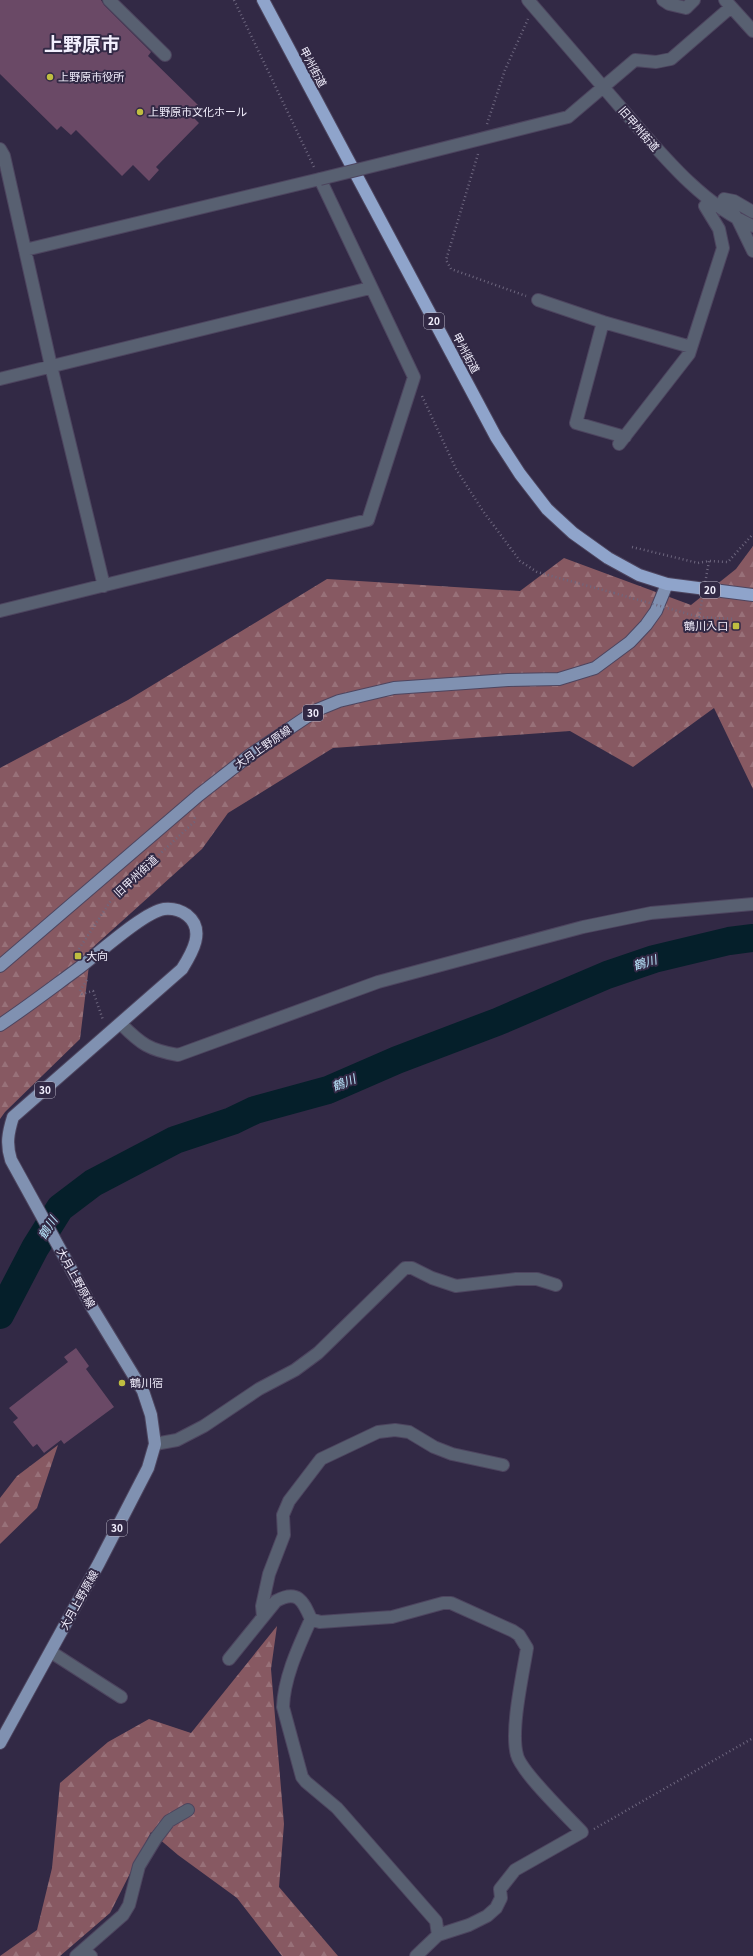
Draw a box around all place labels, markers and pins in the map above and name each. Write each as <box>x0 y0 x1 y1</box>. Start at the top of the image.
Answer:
place label: 上野原市役所 <box>58 68 125 84</box>
marker: 上野原市役所 <box>45 72 55 82</box>
place label: 上野原市文化ホール <box>148 103 247 119</box>
marker: 上野原市文化ホール <box>135 107 145 117</box>
place label: 鶴川入口 <box>684 617 728 633</box>
marker: 鶴川入口 <box>731 621 741 631</box>
place label: 大向 <box>86 947 108 963</box>
marker: 大向 <box>73 951 83 961</box>
place label: 鶴川宿 <box>130 1374 163 1390</box>
marker: 鶴川宿 <box>117 1378 127 1388</box>

